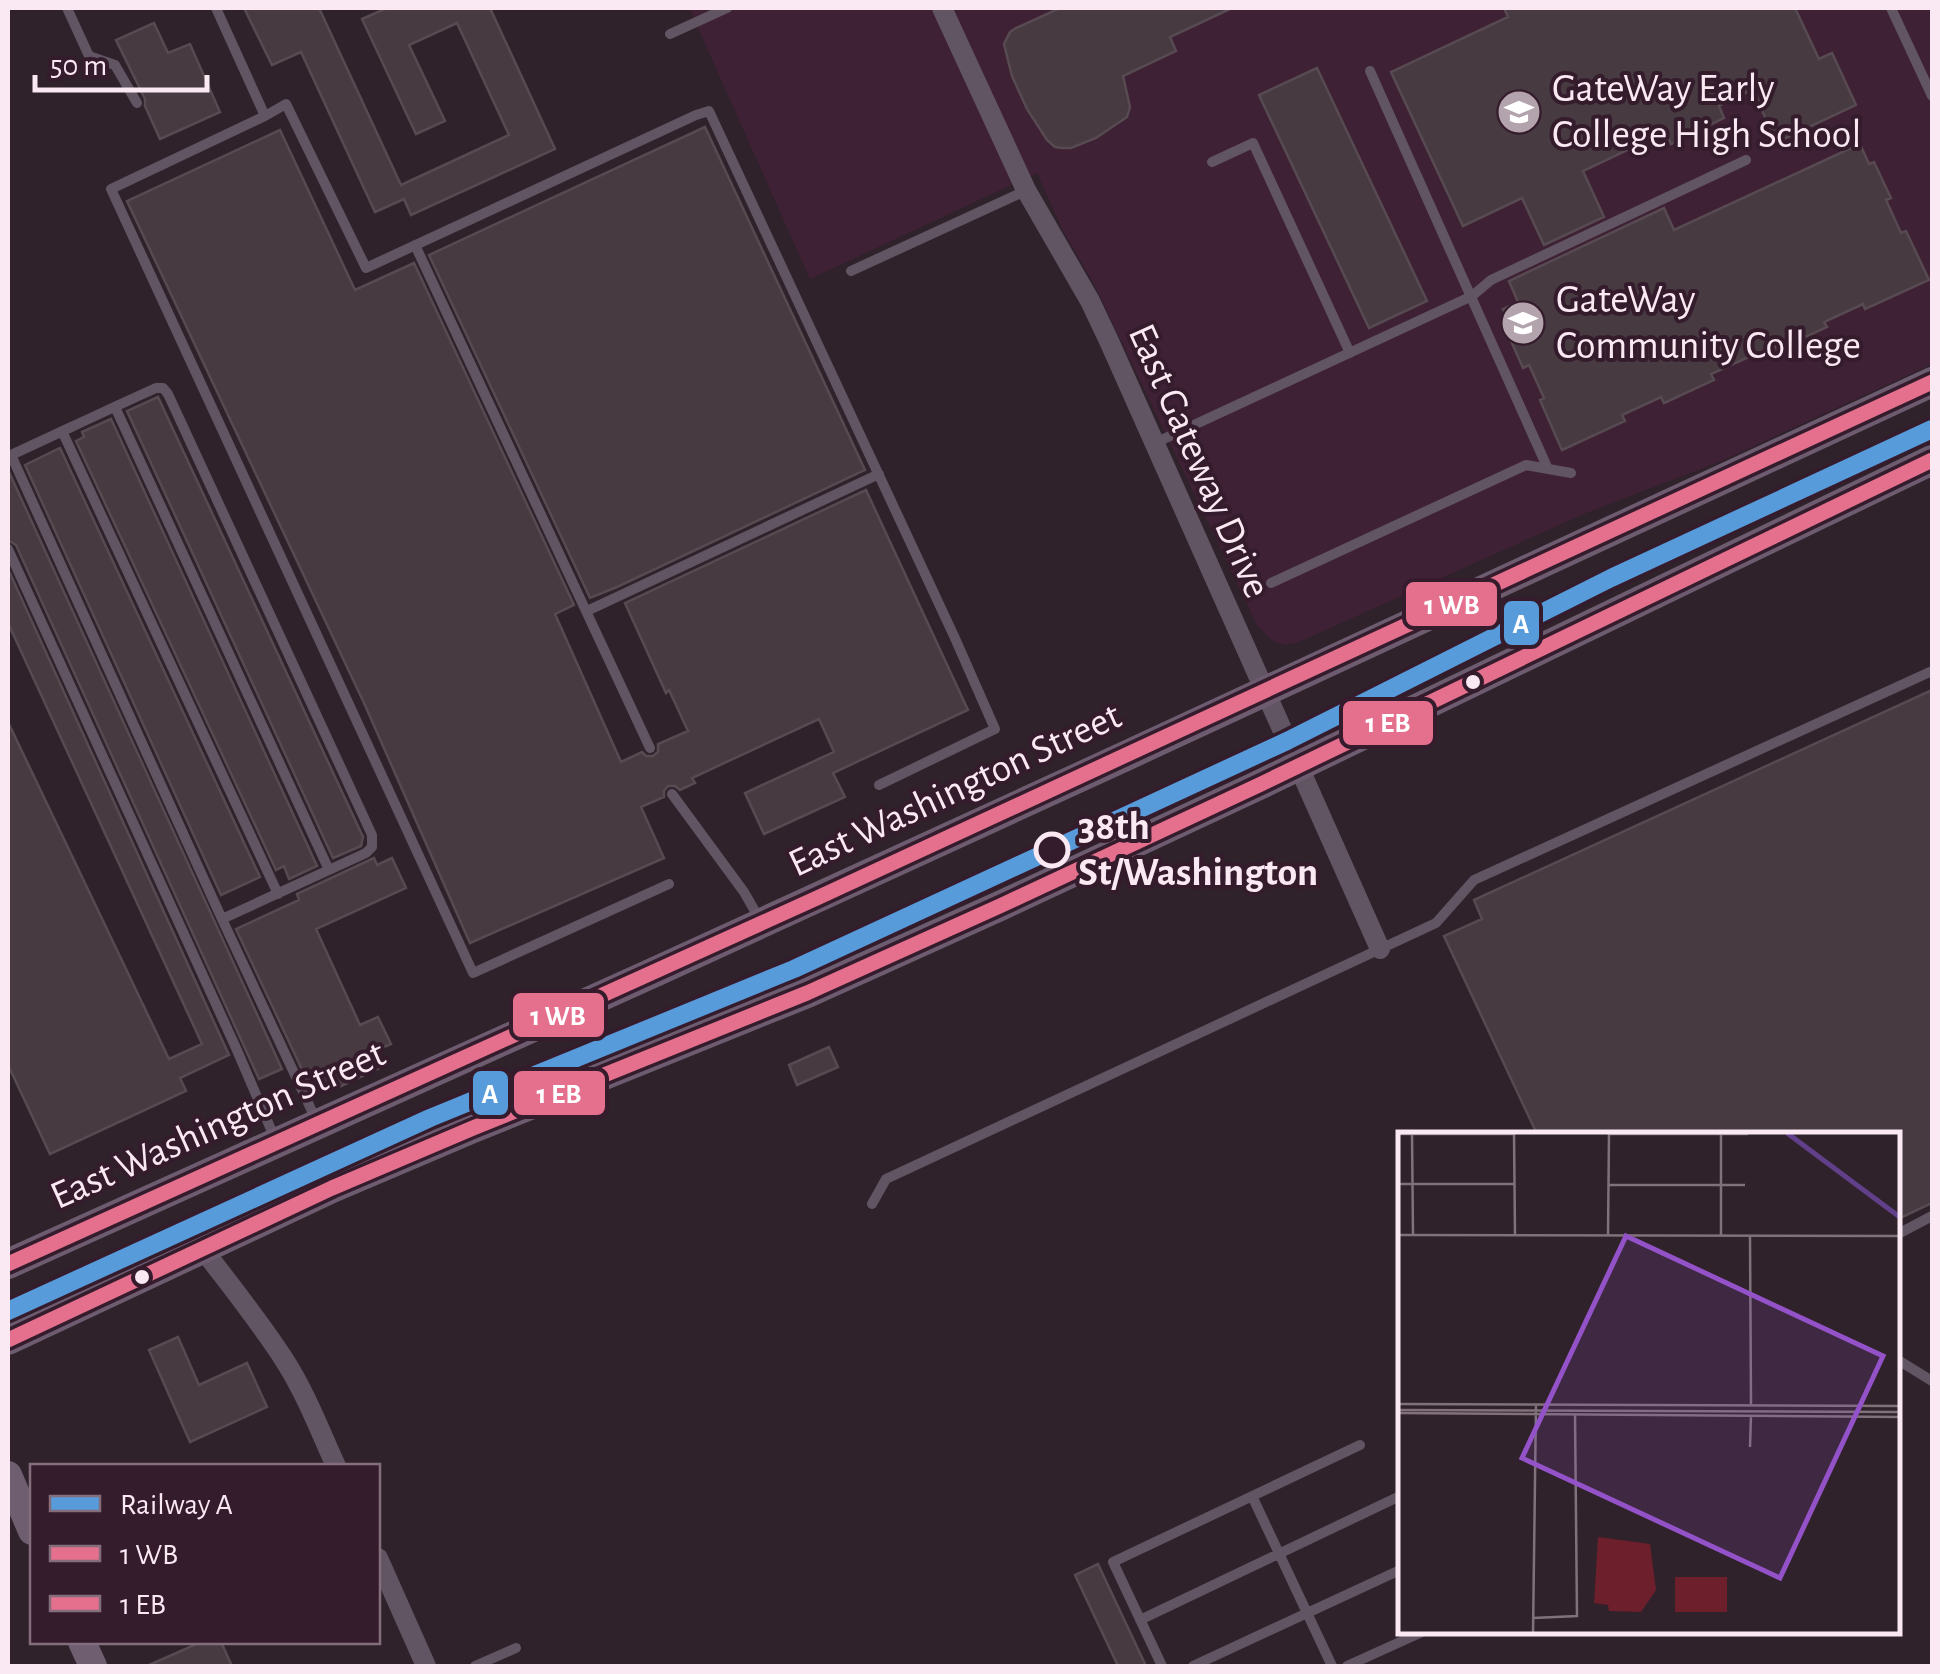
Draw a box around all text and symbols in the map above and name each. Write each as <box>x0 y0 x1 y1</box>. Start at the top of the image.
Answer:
scale bar <box>35 30 208 92</box>
text: 50 m <box>50 51 107 81</box>
place label: GateWay Early College High School <box>1552 69 1861 155</box>
school or university icon: GateWay Early College High School <box>1496 89 1542 135</box>
place label: GateWay Community College <box>1556 280 1861 366</box>
school or university icon: GateWay Community College <box>1500 300 1546 346</box>
street label: East Gateway Drive <box>1121 318 1277 604</box>
line badge: 1 WB <box>1404 580 1499 628</box>
text: 1 WB <box>1424 592 1480 620</box>
line badge: A <box>1502 599 1541 647</box>
text: A <box>1513 611 1530 639</box>
unlabelled marker <box>1463 672 1483 692</box>
street label: East Washington Street <box>783 695 1127 884</box>
line badge: 1 EB <box>1341 699 1435 747</box>
text: 1 EB <box>1366 710 1410 738</box>
place label: 38th St/Washington <box>1078 807 1318 893</box>
marker: 38th St/Washington <box>1035 833 1069 867</box>
line badge: 1 WB <box>511 991 606 1039</box>
text: 1 WB <box>530 1003 586 1031</box>
street label: East Washington Street <box>45 1033 391 1217</box>
line badge: A <box>471 1069 510 1117</box>
line badge: 1 EB <box>512 1069 607 1117</box>
text: A <box>482 1081 499 1109</box>
text: 1 EB <box>537 1081 581 1109</box>
inset map <box>1398 1132 1900 1634</box>
unlabelled marker <box>132 1267 152 1287</box>
legend <box>30 1464 380 1644</box>
text: Railway A <box>120 1490 233 1520</box>
text: 1 WB <box>120 1540 178 1570</box>
text: 1 EB <box>120 1590 166 1620</box>

